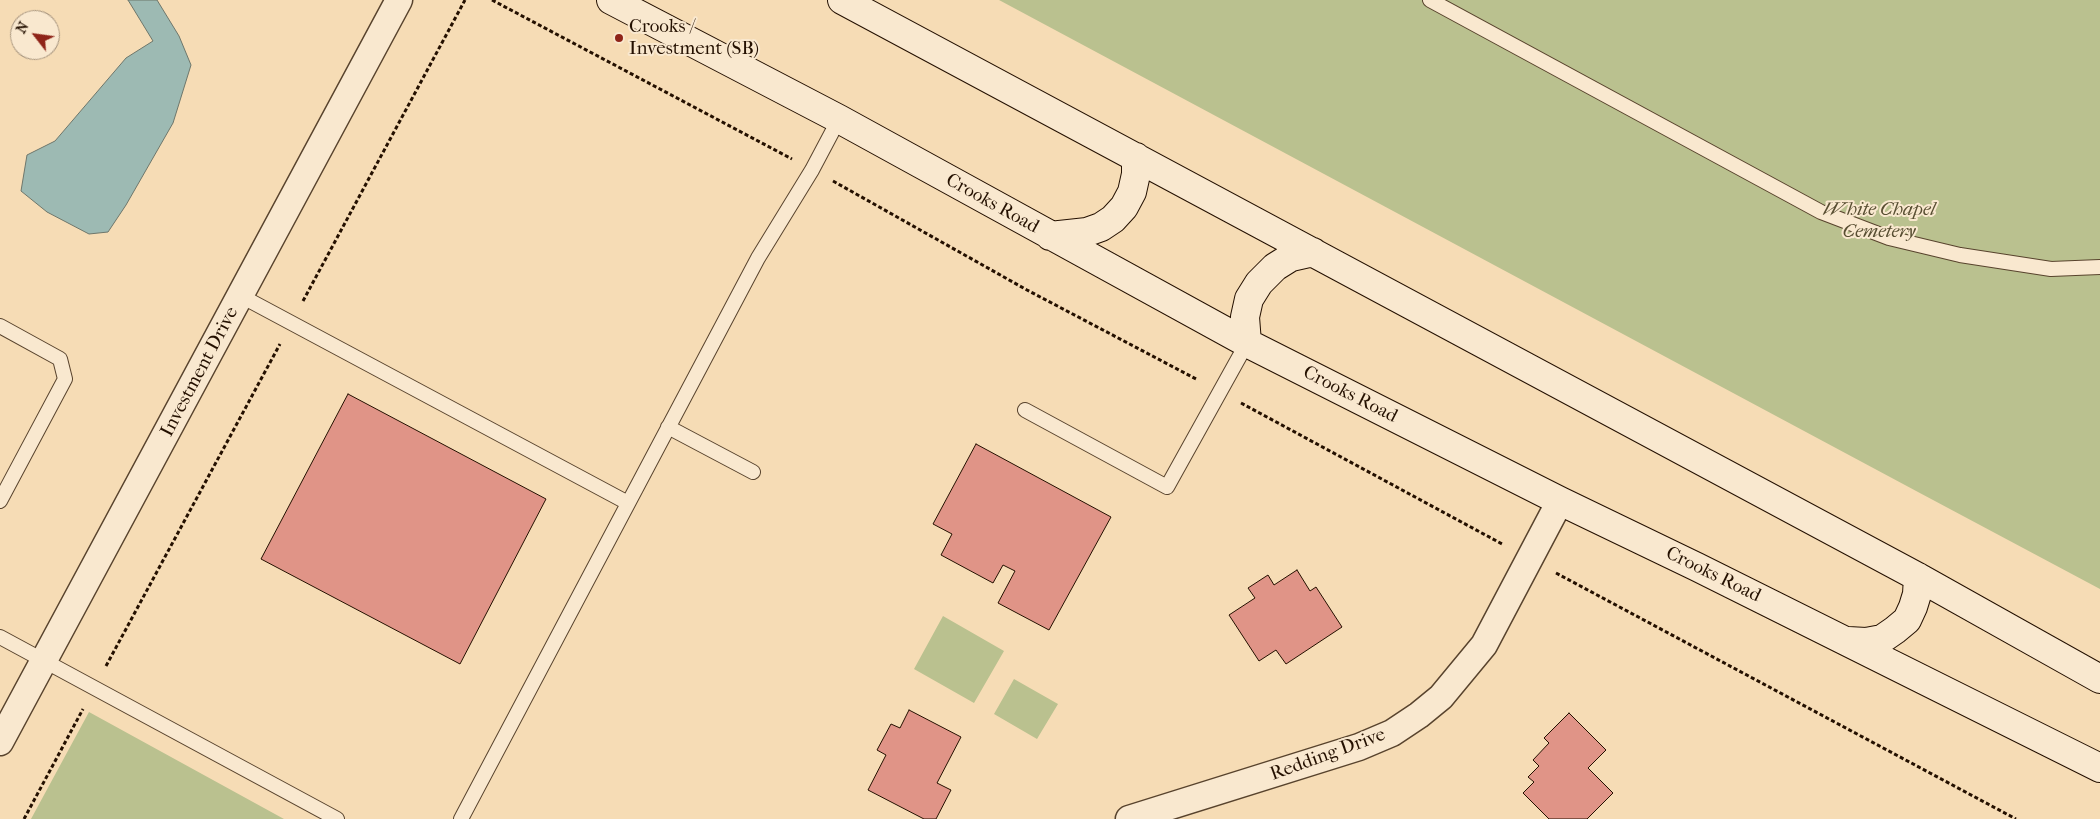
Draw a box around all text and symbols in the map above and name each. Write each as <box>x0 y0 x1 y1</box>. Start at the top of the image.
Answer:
north arrow <box>10 10 60 60</box>
place label: Crooks / Investment (SB) <box>629 16 759 60</box>
text: N <box>12 19 32 37</box>
marker: Crooks / Investment (SB) <box>613 32 625 44</box>
street label: Crooks Road <box>941 169 1043 239</box>
park label: White Chapel Cemetery <box>1823 199 1935 243</box>
street label: Investment Drive <box>156 303 244 441</box>
street label: Crooks Road <box>1299 361 1401 429</box>
street label: Crooks Road <box>1662 542 1764 608</box>
street label: Redding Drive <box>1267 724 1389 786</box>

